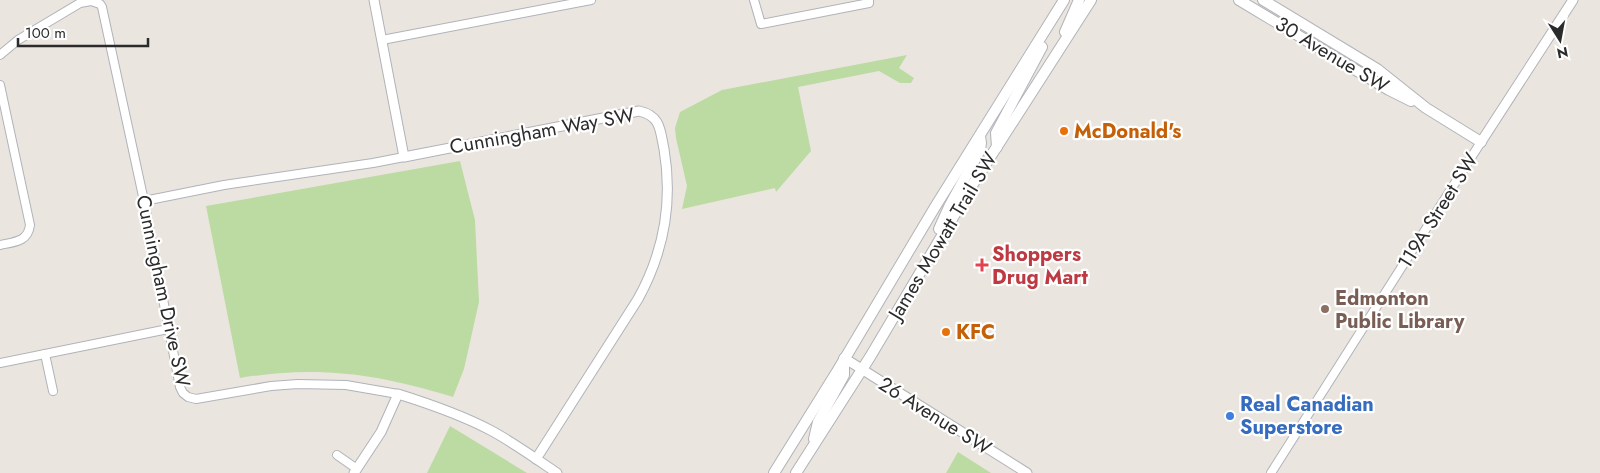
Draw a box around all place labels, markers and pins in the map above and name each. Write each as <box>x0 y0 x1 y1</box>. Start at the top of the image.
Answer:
place label: McDonald's <box>1074 117 1181 146</box>
marker: McDonald's <box>1058 125 1070 137</box>
place label: Shoppers Drug Mart <box>992 240 1088 292</box>
marker: Shoppers Drug Mart <box>976 259 988 271</box>
place label: Edmonton Public Library <box>1335 284 1465 336</box>
marker: Edmonton Public Library <box>1319 303 1331 315</box>
place label: KFC <box>956 318 995 347</box>
marker: KFC <box>940 326 952 338</box>
place label: Real Canadian Superstore <box>1240 390 1374 442</box>
marker: Real Canadian Superstore <box>1224 410 1236 422</box>

